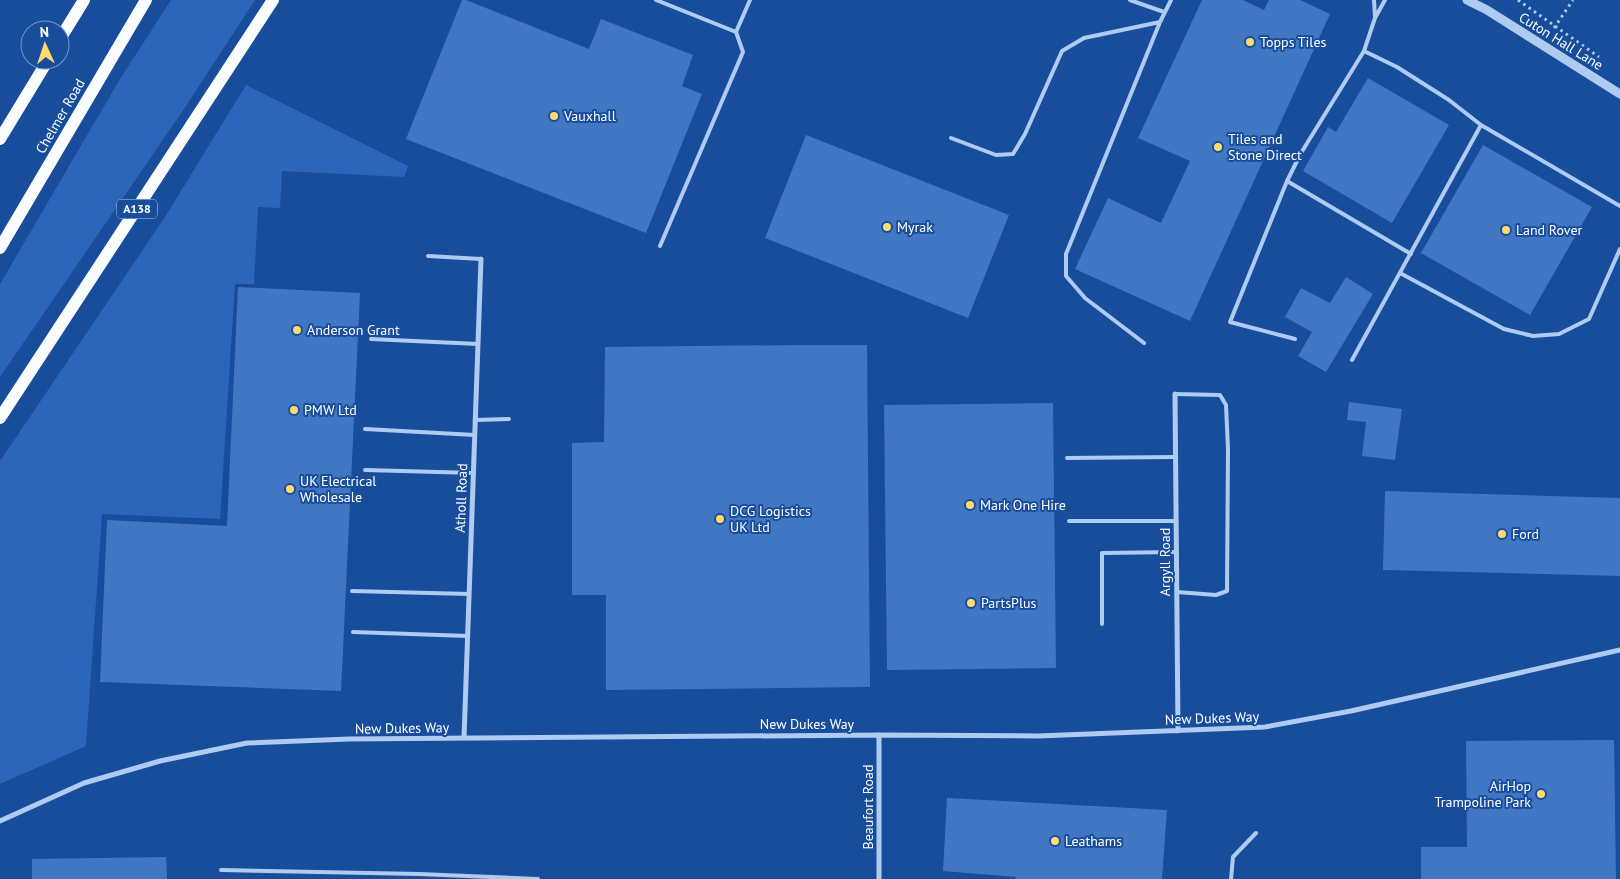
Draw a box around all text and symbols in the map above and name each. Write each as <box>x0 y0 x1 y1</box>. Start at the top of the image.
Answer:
street label: Cuton Hall Lane <box>1516 8 1606 74</box>
north arrow <box>20 20 70 70</box>
text: N <box>39 23 49 41</box>
place label: Topps Tiles <box>1260 33 1327 51</box>
marker: Topps Tiles <box>1244 36 1256 48</box>
street label: Chelmer Road <box>31 75 89 157</box>
place label: Vauxhall <box>563 107 616 125</box>
marker: Vauxhall <box>548 110 560 122</box>
place label: Tiles and Stone Direct <box>1228 130 1302 164</box>
marker: Tiles and Stone Direct <box>1212 141 1224 153</box>
road number: A138 <box>117 200 157 218</box>
place label: Myrak <box>897 218 933 236</box>
marker: Myrak <box>881 221 893 233</box>
place label: Land Rover <box>1516 221 1583 239</box>
marker: Land Rover <box>1500 224 1512 236</box>
place label: Anderson Grant <box>307 321 400 339</box>
marker: Anderson Grant <box>291 324 303 336</box>
place label: PMW Ltd <box>304 401 357 419</box>
marker: PMW Ltd <box>288 404 300 416</box>
street label: Atholl Road <box>451 463 471 533</box>
place label: UK Electrical Wholesale <box>300 472 376 506</box>
marker: UK Electrical Wholesale <box>284 483 296 495</box>
place label: Mark One Hire <box>980 496 1066 514</box>
marker: Mark One Hire <box>964 499 976 511</box>
place label: DCG Logistics UK Ltd <box>730 502 811 536</box>
marker: DCG Logistics UK Ltd <box>714 513 726 525</box>
place label: Ford <box>1512 525 1539 543</box>
street label: Argyll Road <box>1156 528 1174 596</box>
marker: Ford <box>1496 528 1508 540</box>
place label: PartsPlus <box>981 594 1037 612</box>
marker: PartsPlus <box>965 597 977 609</box>
street label: New Dukes Way <box>1165 707 1260 729</box>
street label: New Dukes Way <box>760 715 855 733</box>
street label: New Dukes Way <box>355 718 450 738</box>
street label: Beaufort Road <box>859 765 877 849</box>
place label: AirHop Trampoline Park <box>1434 777 1531 811</box>
marker: AirHop Trampoline Park <box>1535 788 1547 800</box>
place label: Leathams <box>1065 832 1122 850</box>
marker: Leathams <box>1049 835 1061 847</box>

